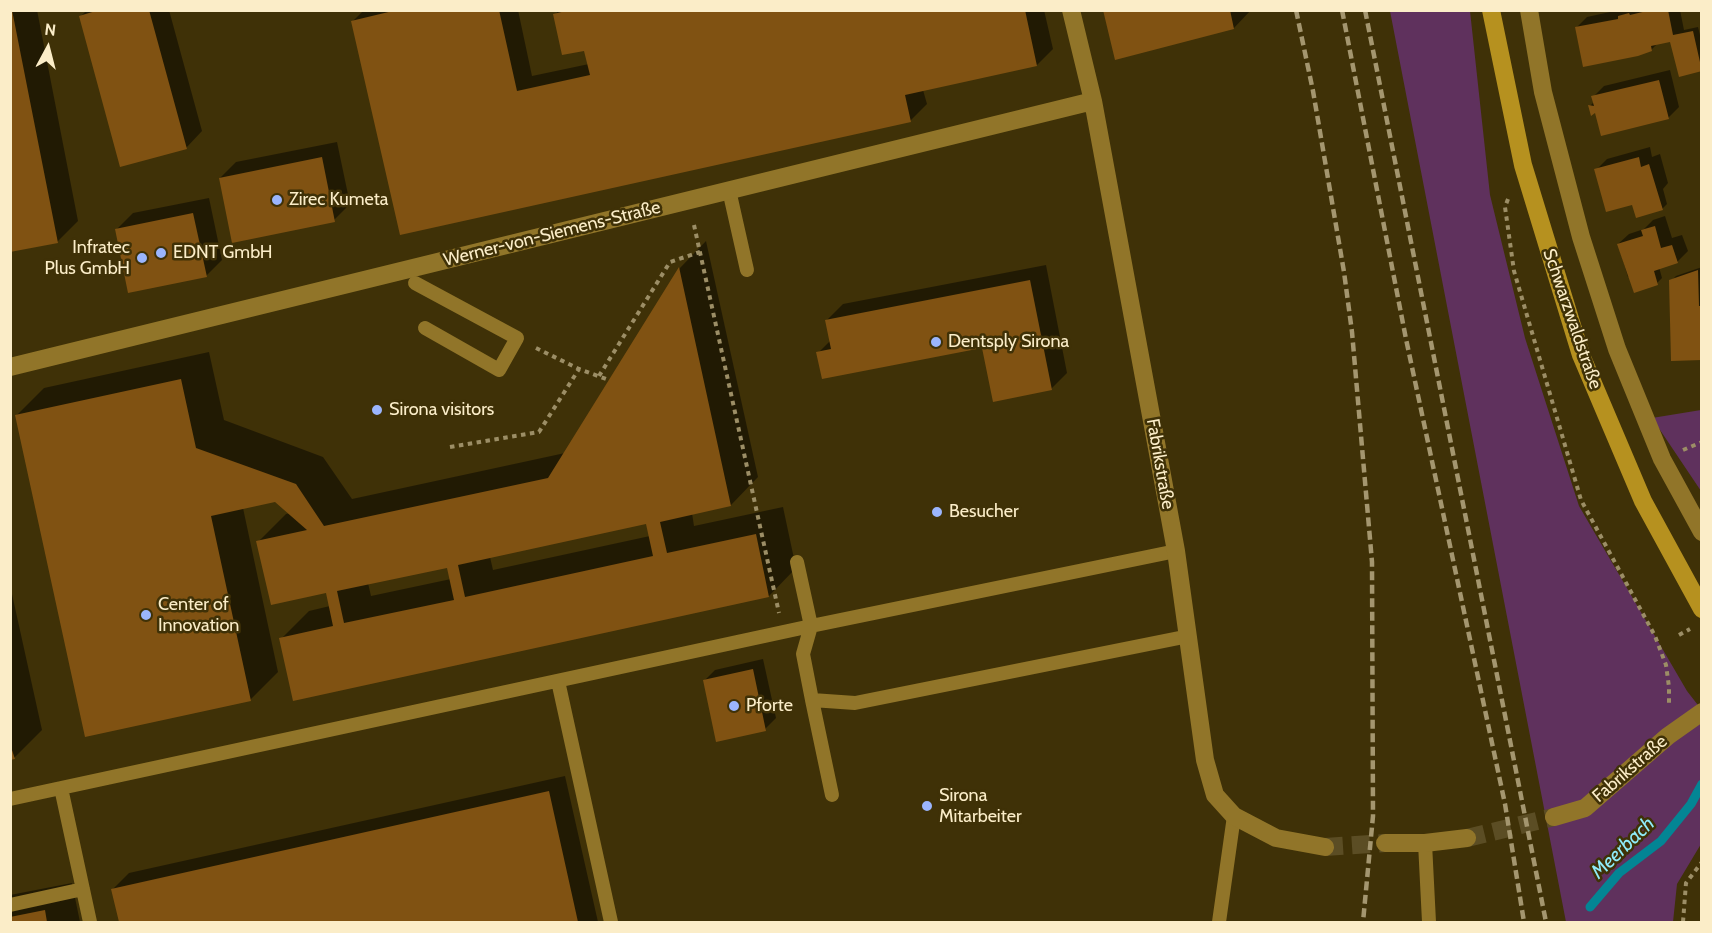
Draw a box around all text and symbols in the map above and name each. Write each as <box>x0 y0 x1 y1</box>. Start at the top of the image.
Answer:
north arrow <box>18 18 78 78</box>
text: N <box>43 20 57 40</box>
place label: Zirec Kumeta <box>289 189 388 211</box>
marker: Zirec Kumeta <box>270 193 284 207</box>
street label: Werner-von-Siemens-Straße <box>441 197 663 271</box>
place label: Infratec Plus GmbH <box>44 237 130 280</box>
place label: EDNT GmbH <box>173 242 273 264</box>
marker: EDNT GmbH <box>154 246 168 260</box>
street label: Schwarzwaldstraße <box>1538 246 1606 392</box>
marker: Infratec Plus GmbH <box>135 251 149 265</box>
place label: Dentsply Sirona <box>948 331 1069 353</box>
marker: Dentsply Sirona <box>929 335 943 349</box>
place label: Sirona visitors <box>389 399 494 421</box>
marker: Sirona visitors <box>370 403 384 417</box>
street label: Fabrikstraße <box>1141 417 1179 511</box>
place label: Besucher <box>949 501 1019 523</box>
marker: Besucher <box>930 505 944 519</box>
place label: Center of Innovation <box>158 594 239 636</box>
marker: Center of Innovation <box>139 608 153 622</box>
place label: Pforte <box>746 695 793 717</box>
marker: Pforte <box>727 699 741 713</box>
street label: Fabrikstraße <box>1588 731 1672 807</box>
place label: Sirona Mitarbeiter <box>939 785 1022 828</box>
marker: Sirona Mitarbeiter <box>920 799 934 813</box>
water label: Meerbach <box>1586 812 1660 884</box>

